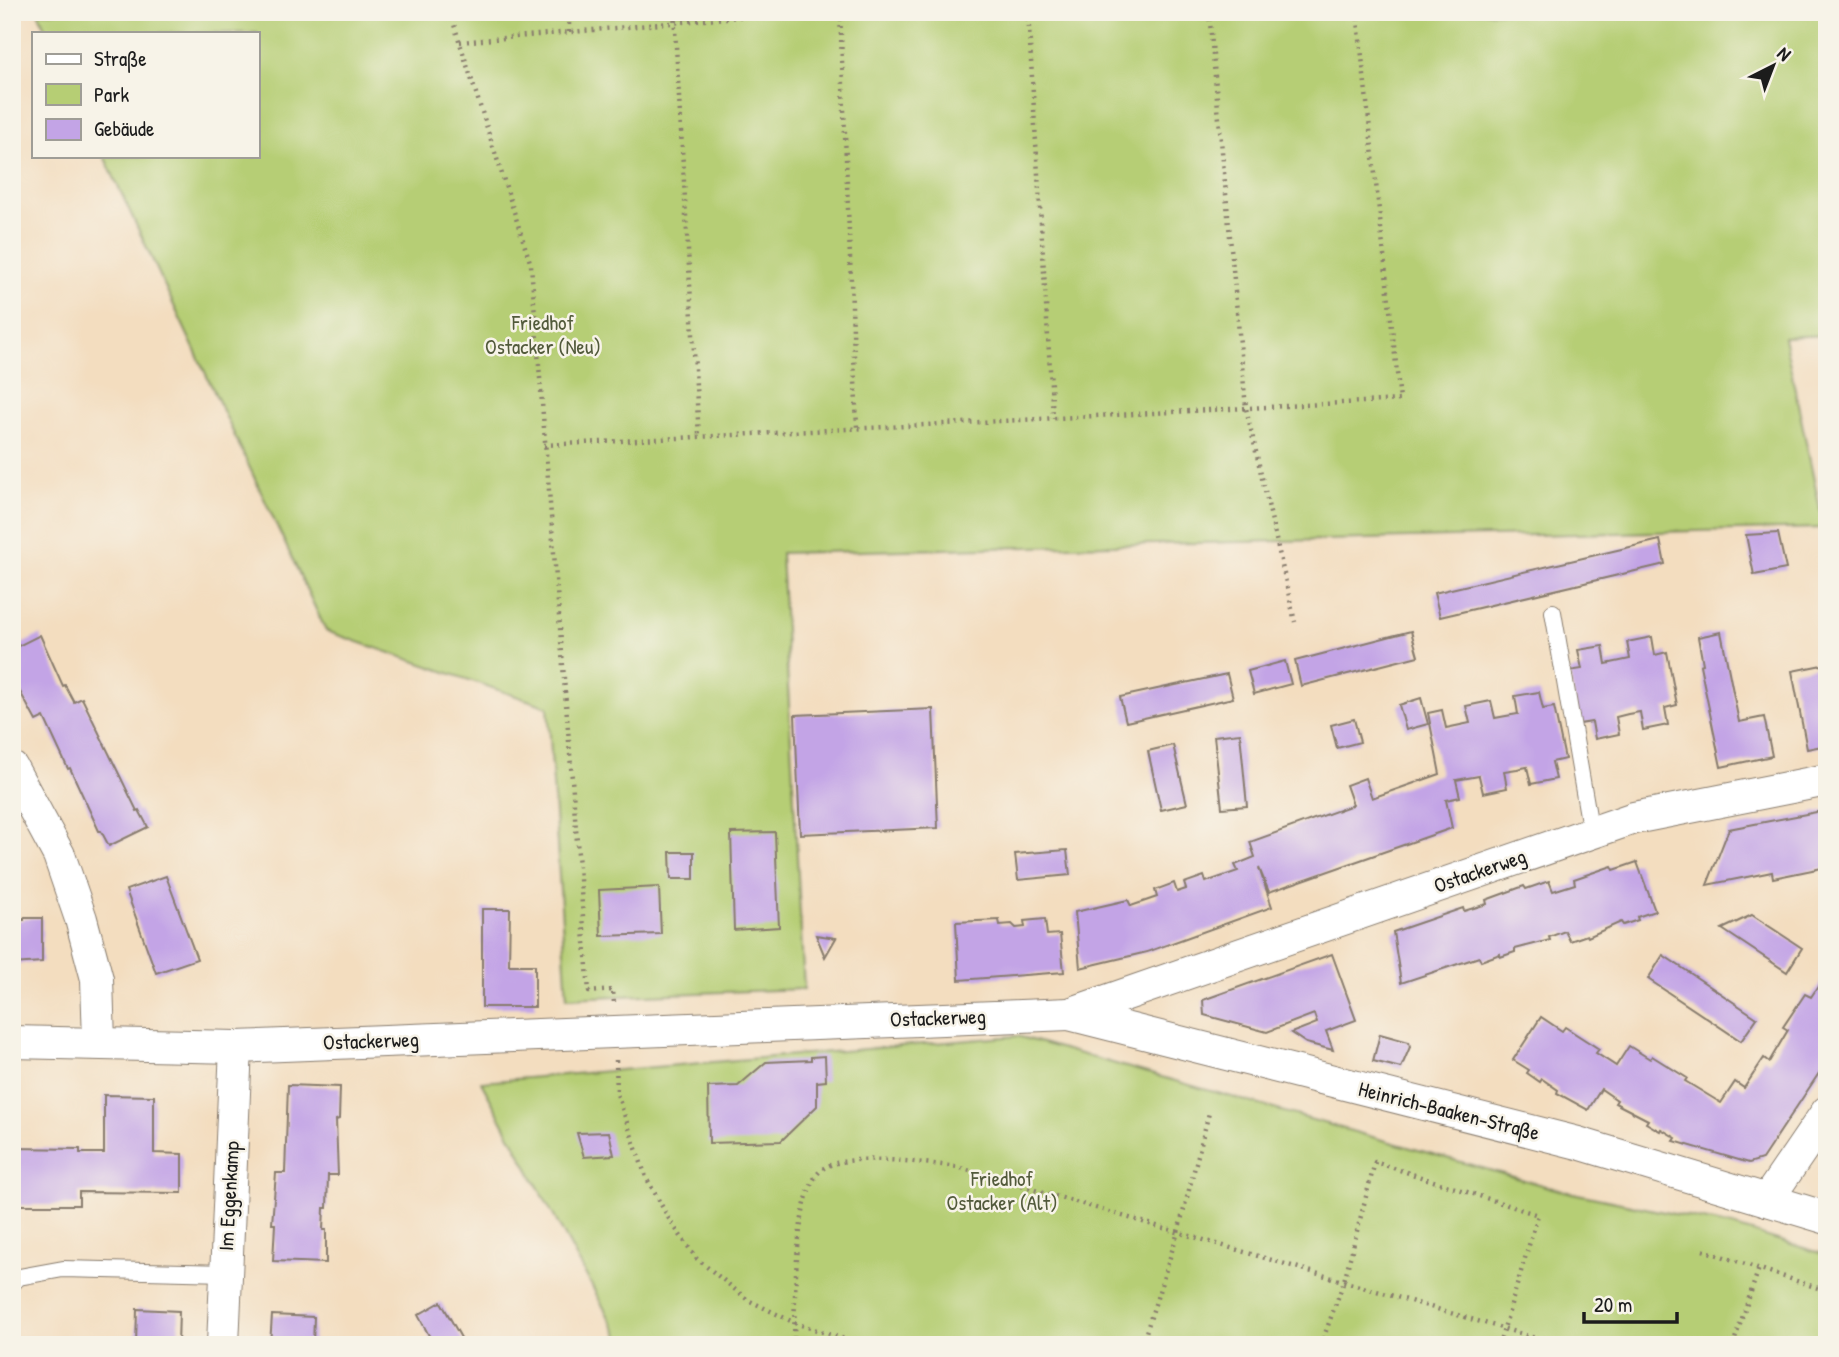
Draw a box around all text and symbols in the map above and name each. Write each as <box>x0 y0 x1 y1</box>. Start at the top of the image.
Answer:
legend <box>32 32 259 158</box>
north arrow <box>1738 32 1808 102</box>
text: N <box>1772 40 1797 66</box>
text: Straße <box>94 44 147 73</box>
text: Park <box>94 80 129 109</box>
text: Gebäude <box>94 114 154 143</box>
park label: Friedhof Ostacker (Neu) <box>485 308 601 361</box>
street label: Ostackerweg <box>1430 841 1530 900</box>
street label: Ostackerweg <box>890 1001 986 1034</box>
street label: Ostackerweg <box>323 1024 419 1057</box>
street label: Heinrich-Baaken-Straße <box>1356 1074 1543 1147</box>
street label: Im Eggenkamp <box>211 1140 246 1252</box>
park label: Friedhof Ostacker (Alt) <box>946 1164 1058 1217</box>
scale bar <box>1584 1280 1676 1324</box>
text: 20 m <box>1594 1290 1632 1319</box>

